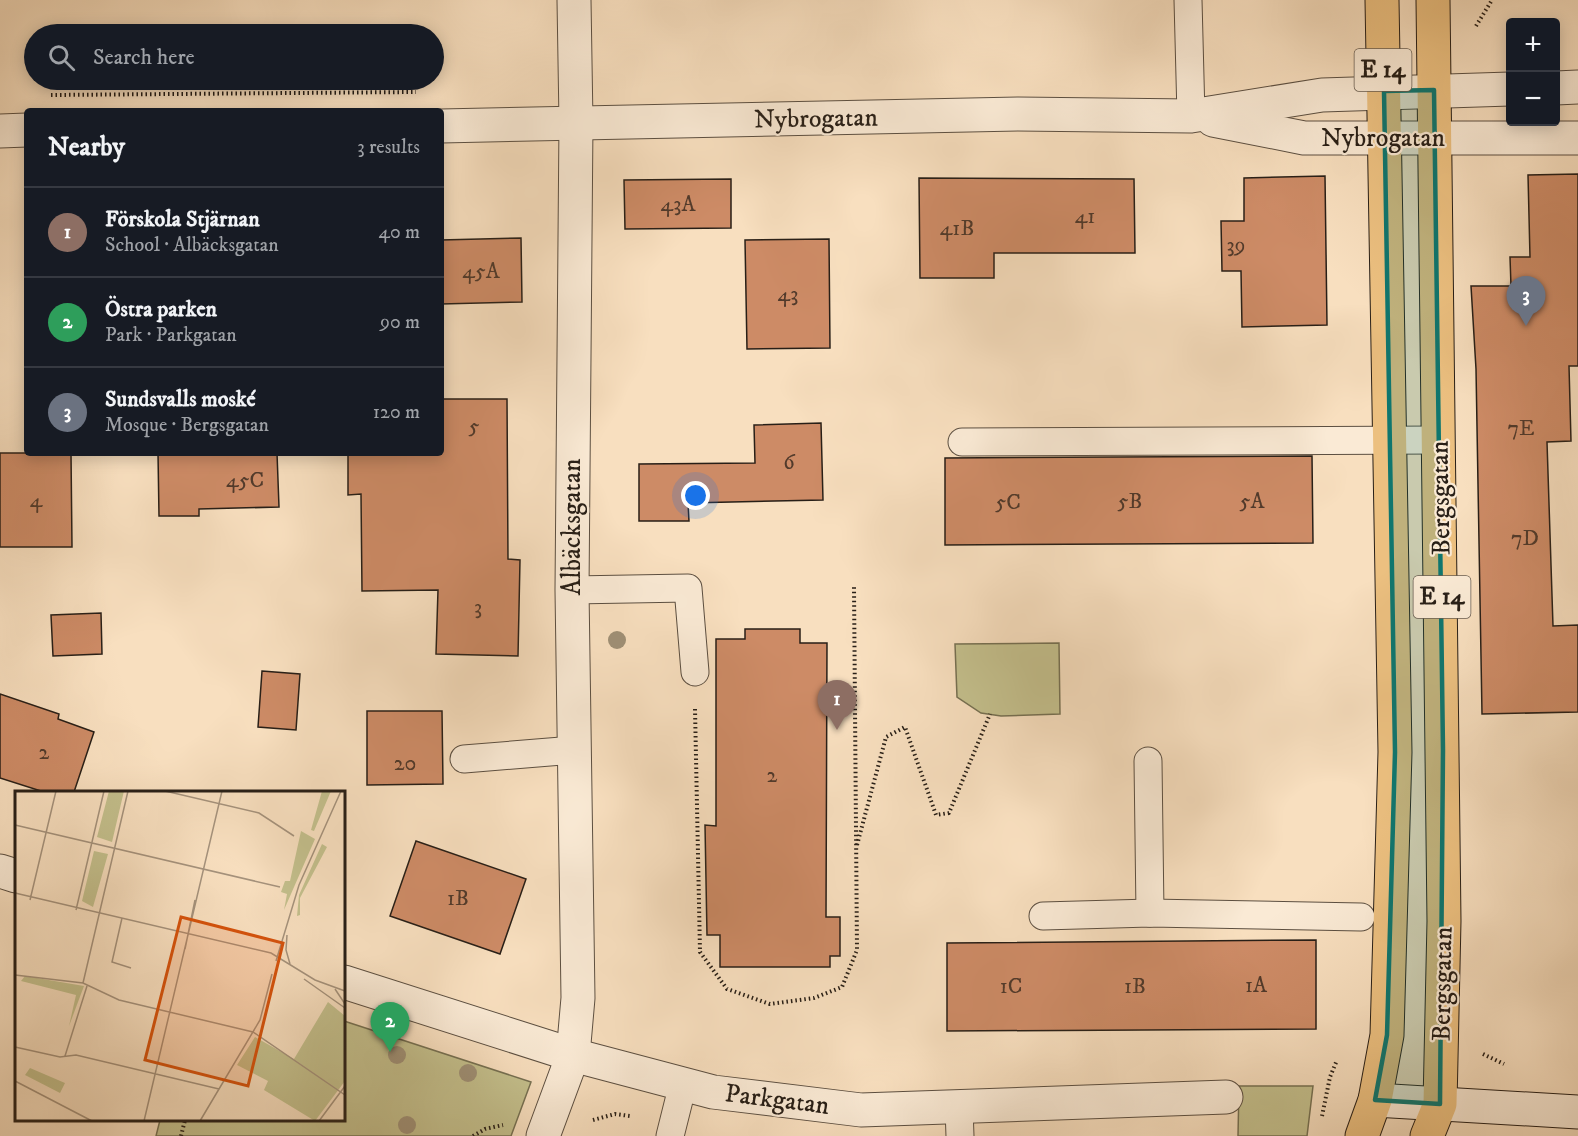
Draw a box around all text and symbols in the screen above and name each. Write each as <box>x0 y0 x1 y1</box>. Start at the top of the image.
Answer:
map controls <box>1506 18 1560 126</box>
button: + <box>1506 18 1560 72</box>
search box <box>24 24 444 90</box>
icon: search <box>45 41 78 74</box>
text: Search here <box>93 44 195 71</box>
road number: E 14 <box>1354 49 1412 91</box>
button: − <box>1506 72 1560 126</box>
street label: Nybrogatan <box>754 101 879 137</box>
street label: Nybrogatan <box>1321 122 1445 155</box>
text: Nearby <box>48 131 125 164</box>
text: 3 results <box>357 135 420 160</box>
house number: 43A <box>661 191 696 218</box>
house number: 41 <box>1075 203 1095 230</box>
text: Förskola Stjärnan <box>105 206 260 233</box>
house number: 41B <box>940 215 974 242</box>
text: 1 <box>64 220 71 245</box>
text: 40 m <box>378 220 420 245</box>
house number: 39 <box>1226 232 1246 259</box>
text: School · Albäcksgatan <box>105 233 279 258</box>
house number: 45A <box>462 258 501 285</box>
pin: 3 <box>1506 276 1546 326</box>
house number: 43 <box>778 281 798 308</box>
text: Östra parken <box>105 296 217 323</box>
text: 2 <box>63 310 72 335</box>
text: 90 m <box>380 310 420 335</box>
text: Park · Parkgatan <box>105 323 237 348</box>
text: Sundsvalls moské <box>105 386 256 413</box>
text: 3 <box>64 400 71 425</box>
text: 120 m <box>373 400 420 425</box>
text: Mosque · Bergsgatan <box>105 413 269 438</box>
house number: 5 <box>469 413 480 440</box>
house number: 7E <box>1507 415 1535 442</box>
street label: Bergsgatan <box>1423 440 1459 556</box>
house number: 6 <box>783 449 796 476</box>
street label: Albäcksgatan <box>556 458 589 596</box>
house number: 45C <box>226 467 264 494</box>
your location <box>681 481 710 510</box>
house number: 4 <box>30 487 44 514</box>
house number: 5B <box>1118 488 1142 515</box>
house number: 5A <box>1240 488 1265 515</box>
house number: 5C <box>995 489 1021 516</box>
house number: 7D <box>1511 525 1539 552</box>
road number: E 14 <box>1414 576 1470 618</box>
house number: 3 <box>474 594 482 621</box>
pin: 1 <box>818 680 856 730</box>
house number: 2 <box>39 739 50 766</box>
house number: 20 <box>394 750 416 777</box>
house number: 2 <box>767 762 778 789</box>
inset map <box>15 791 345 1121</box>
house number: 1B <box>447 885 469 912</box>
street label: Bergsgatan <box>1425 926 1461 1042</box>
house number: 1A <box>1245 972 1268 999</box>
house number: 1C <box>1000 973 1022 1000</box>
house number: 1B <box>1124 973 1146 1000</box>
pin: 2 <box>370 1002 410 1052</box>
street label: Parkgatan <box>723 1077 832 1123</box>

